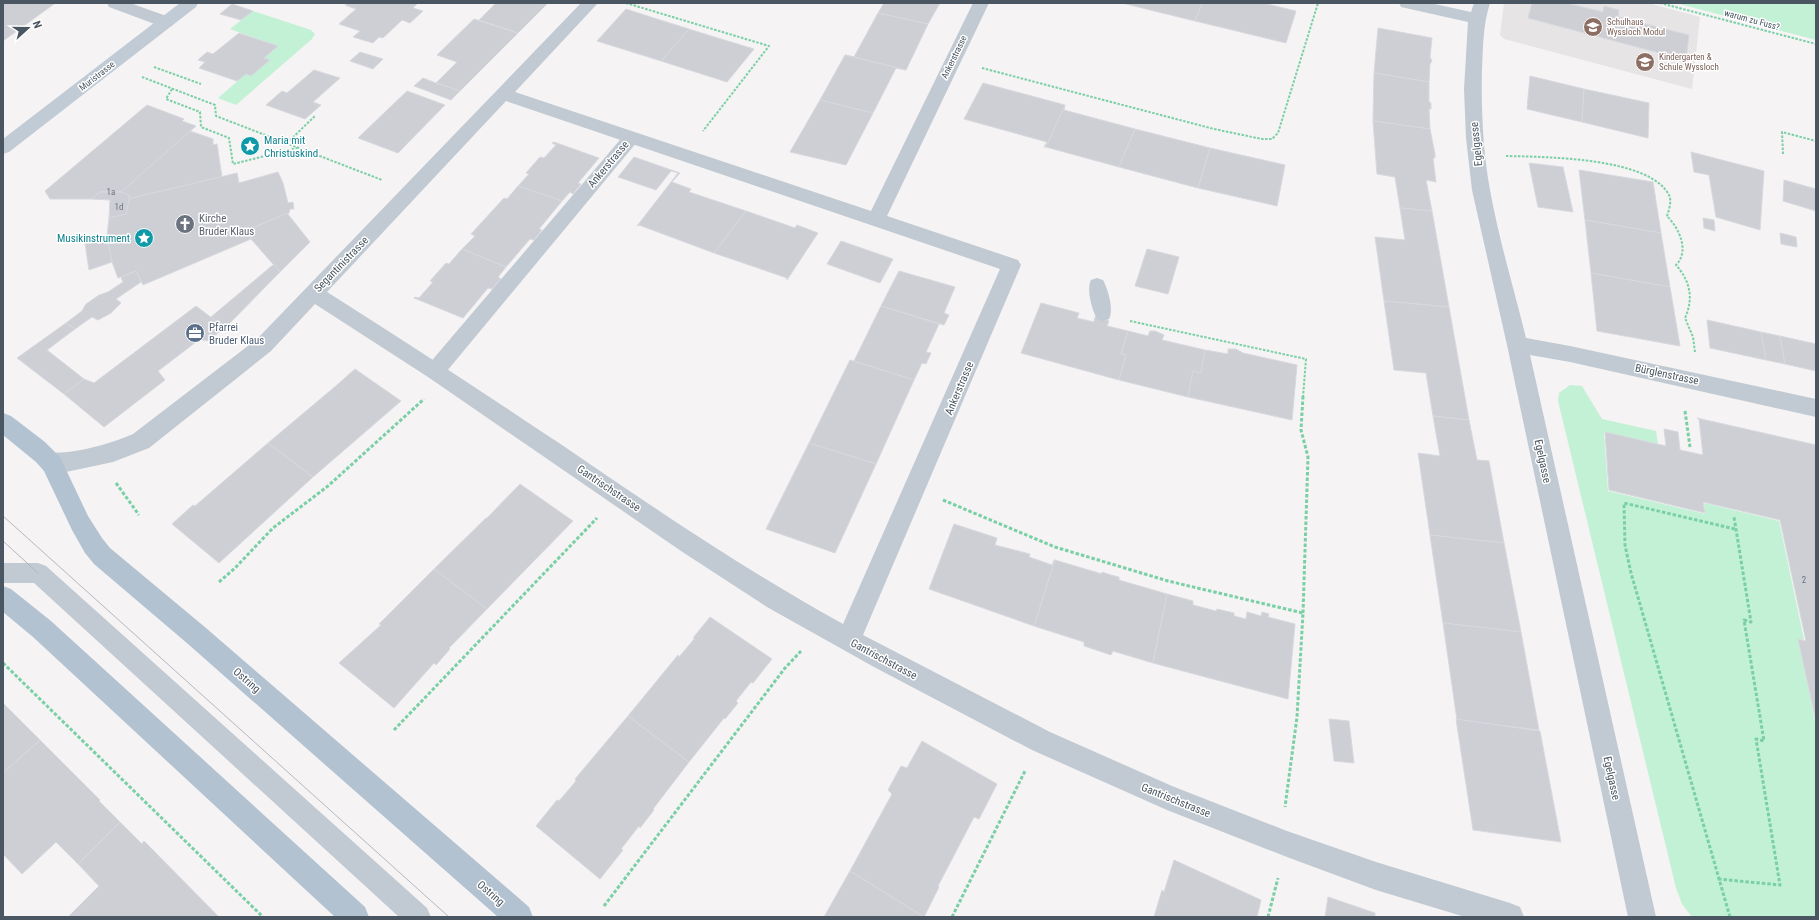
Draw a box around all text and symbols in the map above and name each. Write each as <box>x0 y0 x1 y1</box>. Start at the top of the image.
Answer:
north arrow <box>8 8 48 48</box>
street label: warum zu Fuss? <box>1723 8 1781 32</box>
school or university icon: Schulhaus Wyssloch Modul <box>1582 16 1604 38</box>
place label: Schulhaus Wyssloch Modul <box>1607 17 1665 37</box>
text: N <box>30 19 44 30</box>
street label: Ankerstrasse <box>939 34 969 80</box>
school or university icon: Kindergarten & Schule Wyssloch <box>1634 51 1656 73</box>
place label: Kindergarten & Schule Wyssloch <box>1659 52 1719 72</box>
street label: Muristrasse <box>77 59 117 93</box>
street label: Egelgasse <box>1468 121 1485 167</box>
place label: Maria mit Christuskind <box>264 134 318 160</box>
place icon: Maria mit Christuskind <box>239 135 261 157</box>
street label: Ankerstrasse <box>585 138 632 190</box>
house number: 1a <box>107 187 115 197</box>
house number: 1d <box>115 202 123 212</box>
place label: Kirche Bruder Klaus <box>199 212 254 238</box>
church icon: Kirche Bruder Klaus <box>174 213 196 235</box>
place icon: Musikinstrument <box>133 227 155 249</box>
place label: Musikinstrument <box>57 232 130 245</box>
street label: Segantinistrasse <box>312 234 371 295</box>
place label: Pfarrei Bruder Klaus <box>209 321 264 347</box>
office icon: Pfarrei Bruder Klaus <box>184 322 206 344</box>
street label: Ankerstrasse <box>942 359 977 417</box>
street label: Bürglenstrasse <box>1634 361 1700 388</box>
street label: Egelgasse <box>1532 438 1553 484</box>
street label: Gantrischstrasse <box>575 462 643 514</box>
house number: 2 <box>1802 575 1807 585</box>
street label: Gantrischstrasse <box>848 636 919 682</box>
street label: Ostring <box>231 665 263 696</box>
street label: Egelgasse <box>1601 755 1622 801</box>
street label: Gantrischstrasse <box>1139 781 1212 820</box>
street label: Ostring <box>475 878 507 909</box>

